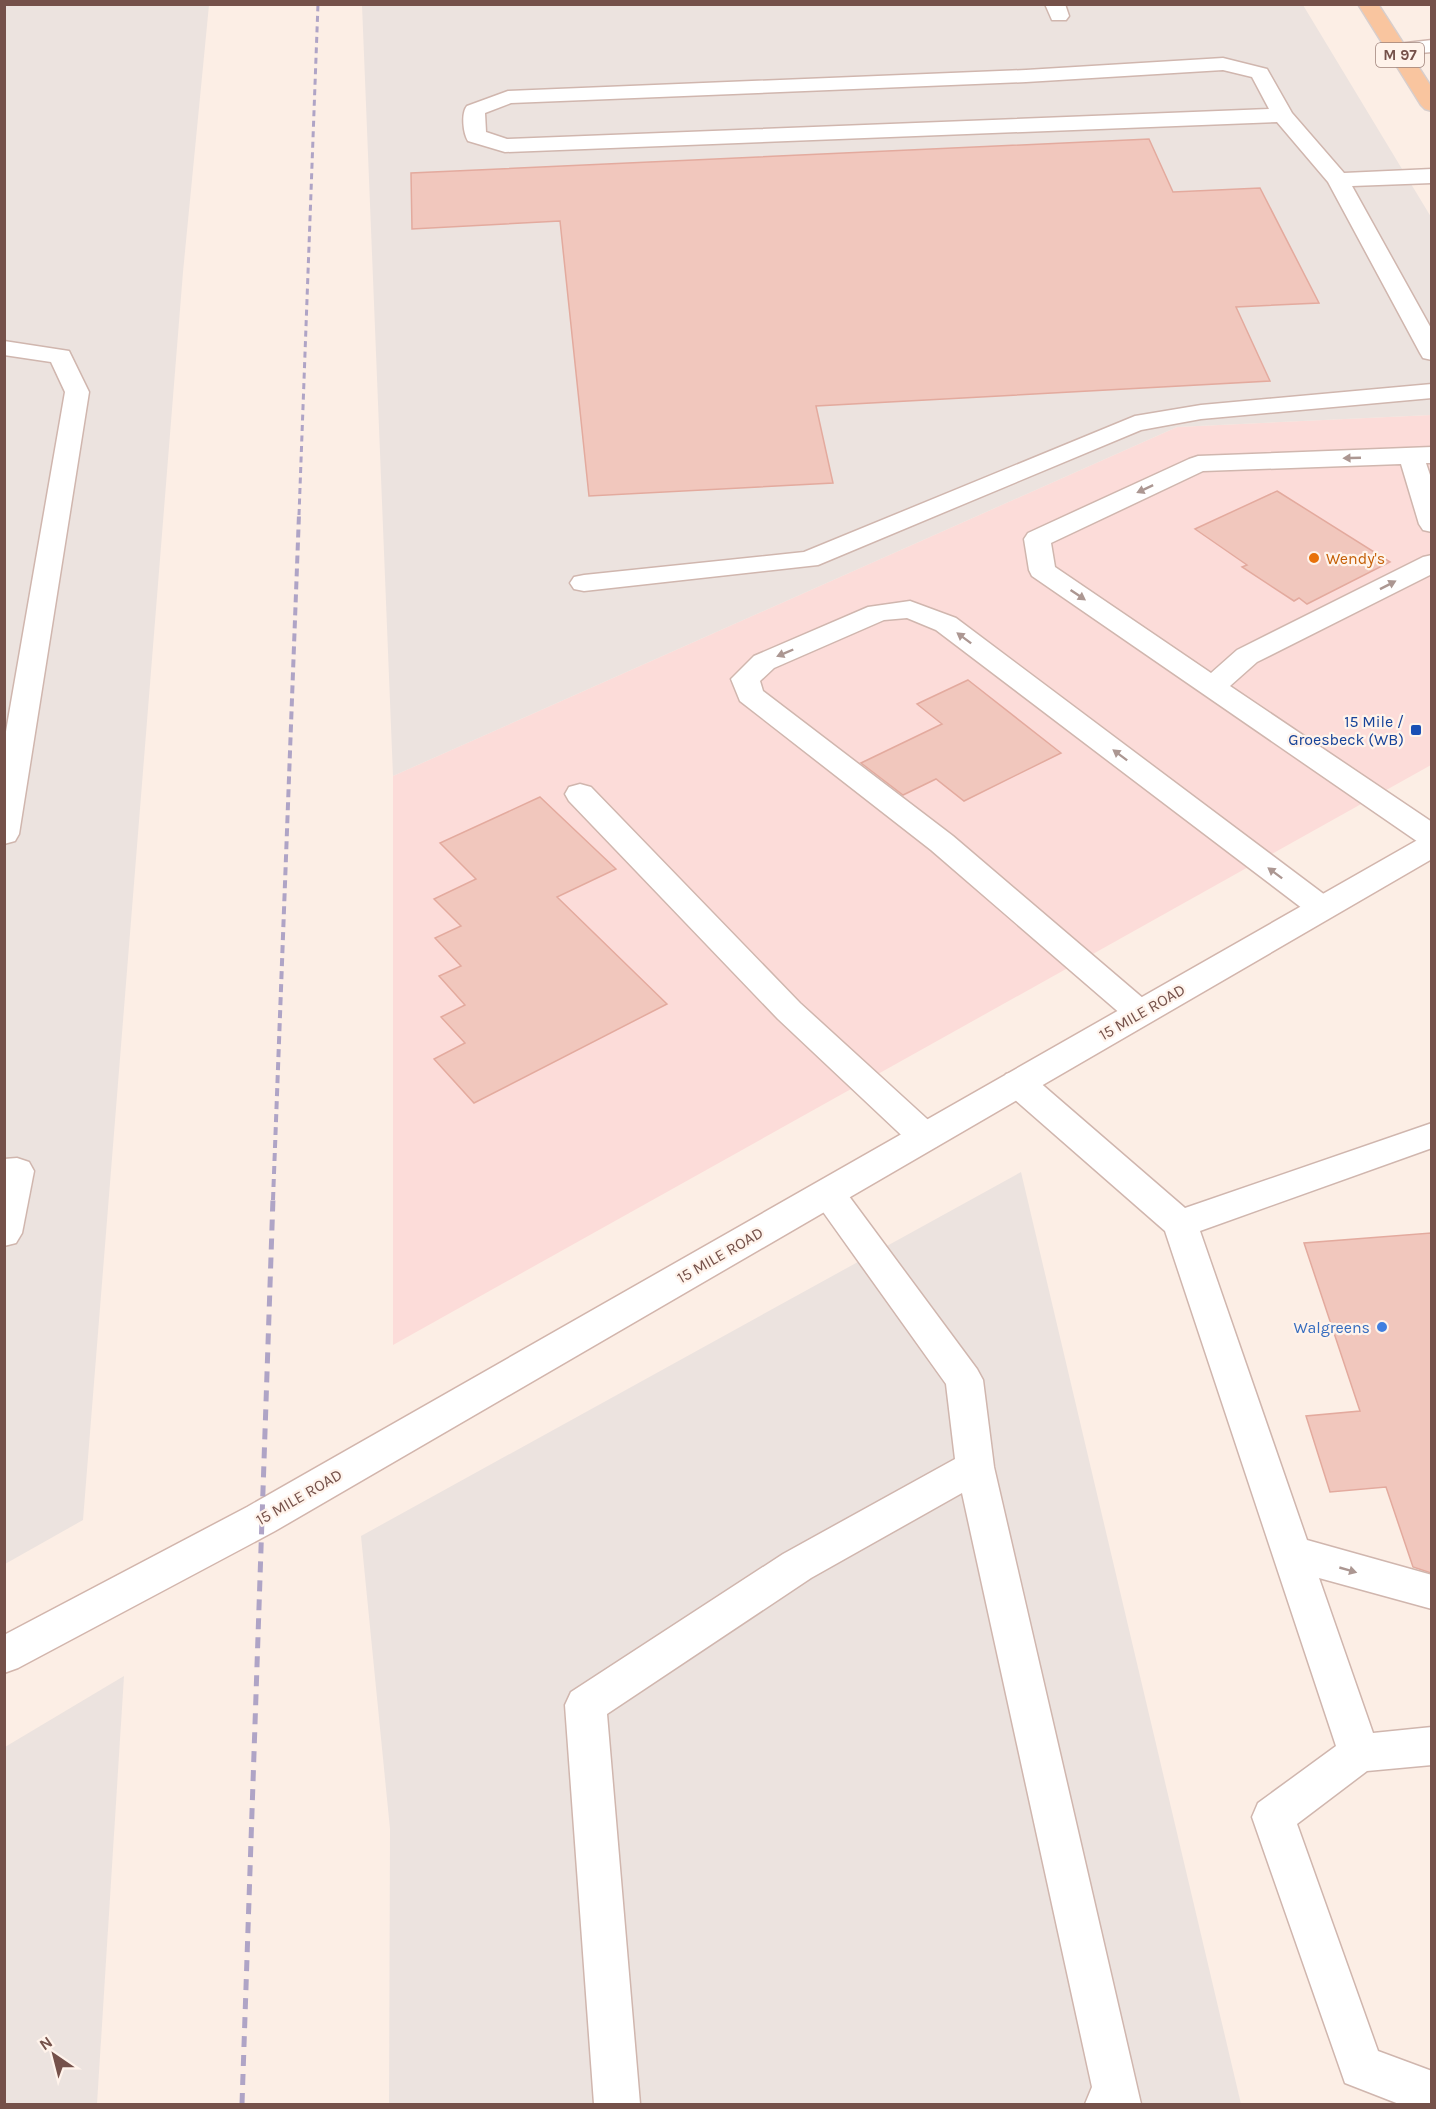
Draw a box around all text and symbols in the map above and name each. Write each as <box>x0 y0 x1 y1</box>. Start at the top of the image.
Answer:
road number: M 97 <box>1376 43 1424 67</box>
one-way arrow <box>1343 454 1362 463</box>
one-way arrow <box>1136 484 1154 494</box>
place label: Wendy's <box>1326 549 1385 568</box>
marker: Wendy's <box>1307 551 1321 565</box>
one-way arrow <box>1380 580 1397 590</box>
one-way arrow <box>1070 589 1086 601</box>
one-way arrow <box>956 631 972 644</box>
one-way arrow <box>777 648 794 657</box>
place label: 15 Mile / Groesbeck (WB) <box>1288 712 1404 749</box>
marker: 15 Mile / Groesbeck (WB) <box>1409 723 1423 737</box>
one-way arrow <box>1112 750 1127 762</box>
one-way arrow <box>1267 867 1283 879</box>
street label: 15 MILE ROAD <box>1096 980 1188 1044</box>
street label: 15 MILE ROAD <box>674 1223 766 1287</box>
place label: Walgreens <box>1294 1318 1370 1337</box>
marker: Walgreens <box>1375 1320 1389 1334</box>
street label: 15 MILE ROAD <box>253 1465 345 1529</box>
one-way arrow <box>1339 1565 1357 1575</box>
north arrow <box>24 2025 84 2085</box>
text: N <box>36 2032 56 2054</box>

